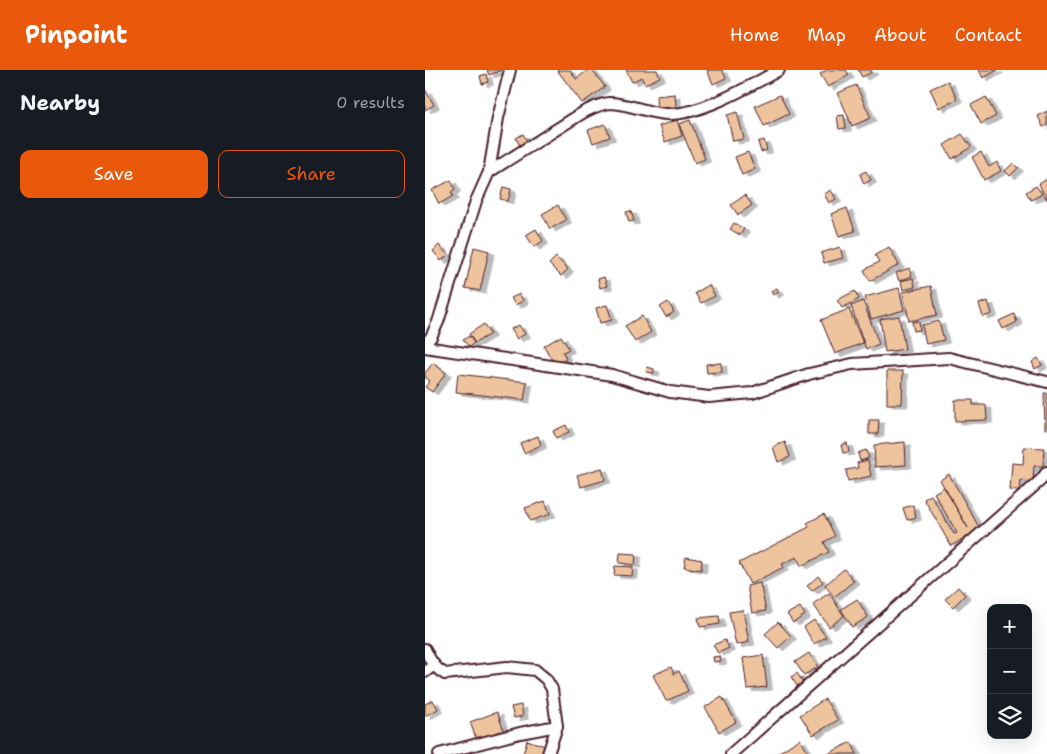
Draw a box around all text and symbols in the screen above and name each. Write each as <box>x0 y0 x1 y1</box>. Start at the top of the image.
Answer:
text: Pinpoint <box>25 19 127 51</box>
text: Home <box>730 23 779 47</box>
text: Map <box>807 23 846 47</box>
text: About <box>874 23 927 47</box>
text: Contact <box>955 23 1022 47</box>
text: Nearby <box>20 89 100 117</box>
text: 0 results <box>336 92 405 113</box>
button: Save <box>20 150 208 198</box>
button: Share <box>218 150 405 198</box>
map controls <box>987 604 1032 739</box>
button: + <box>987 604 1032 649</box>
button: − <box>987 649 1032 694</box>
button: layers <box>987 694 1032 739</box>

